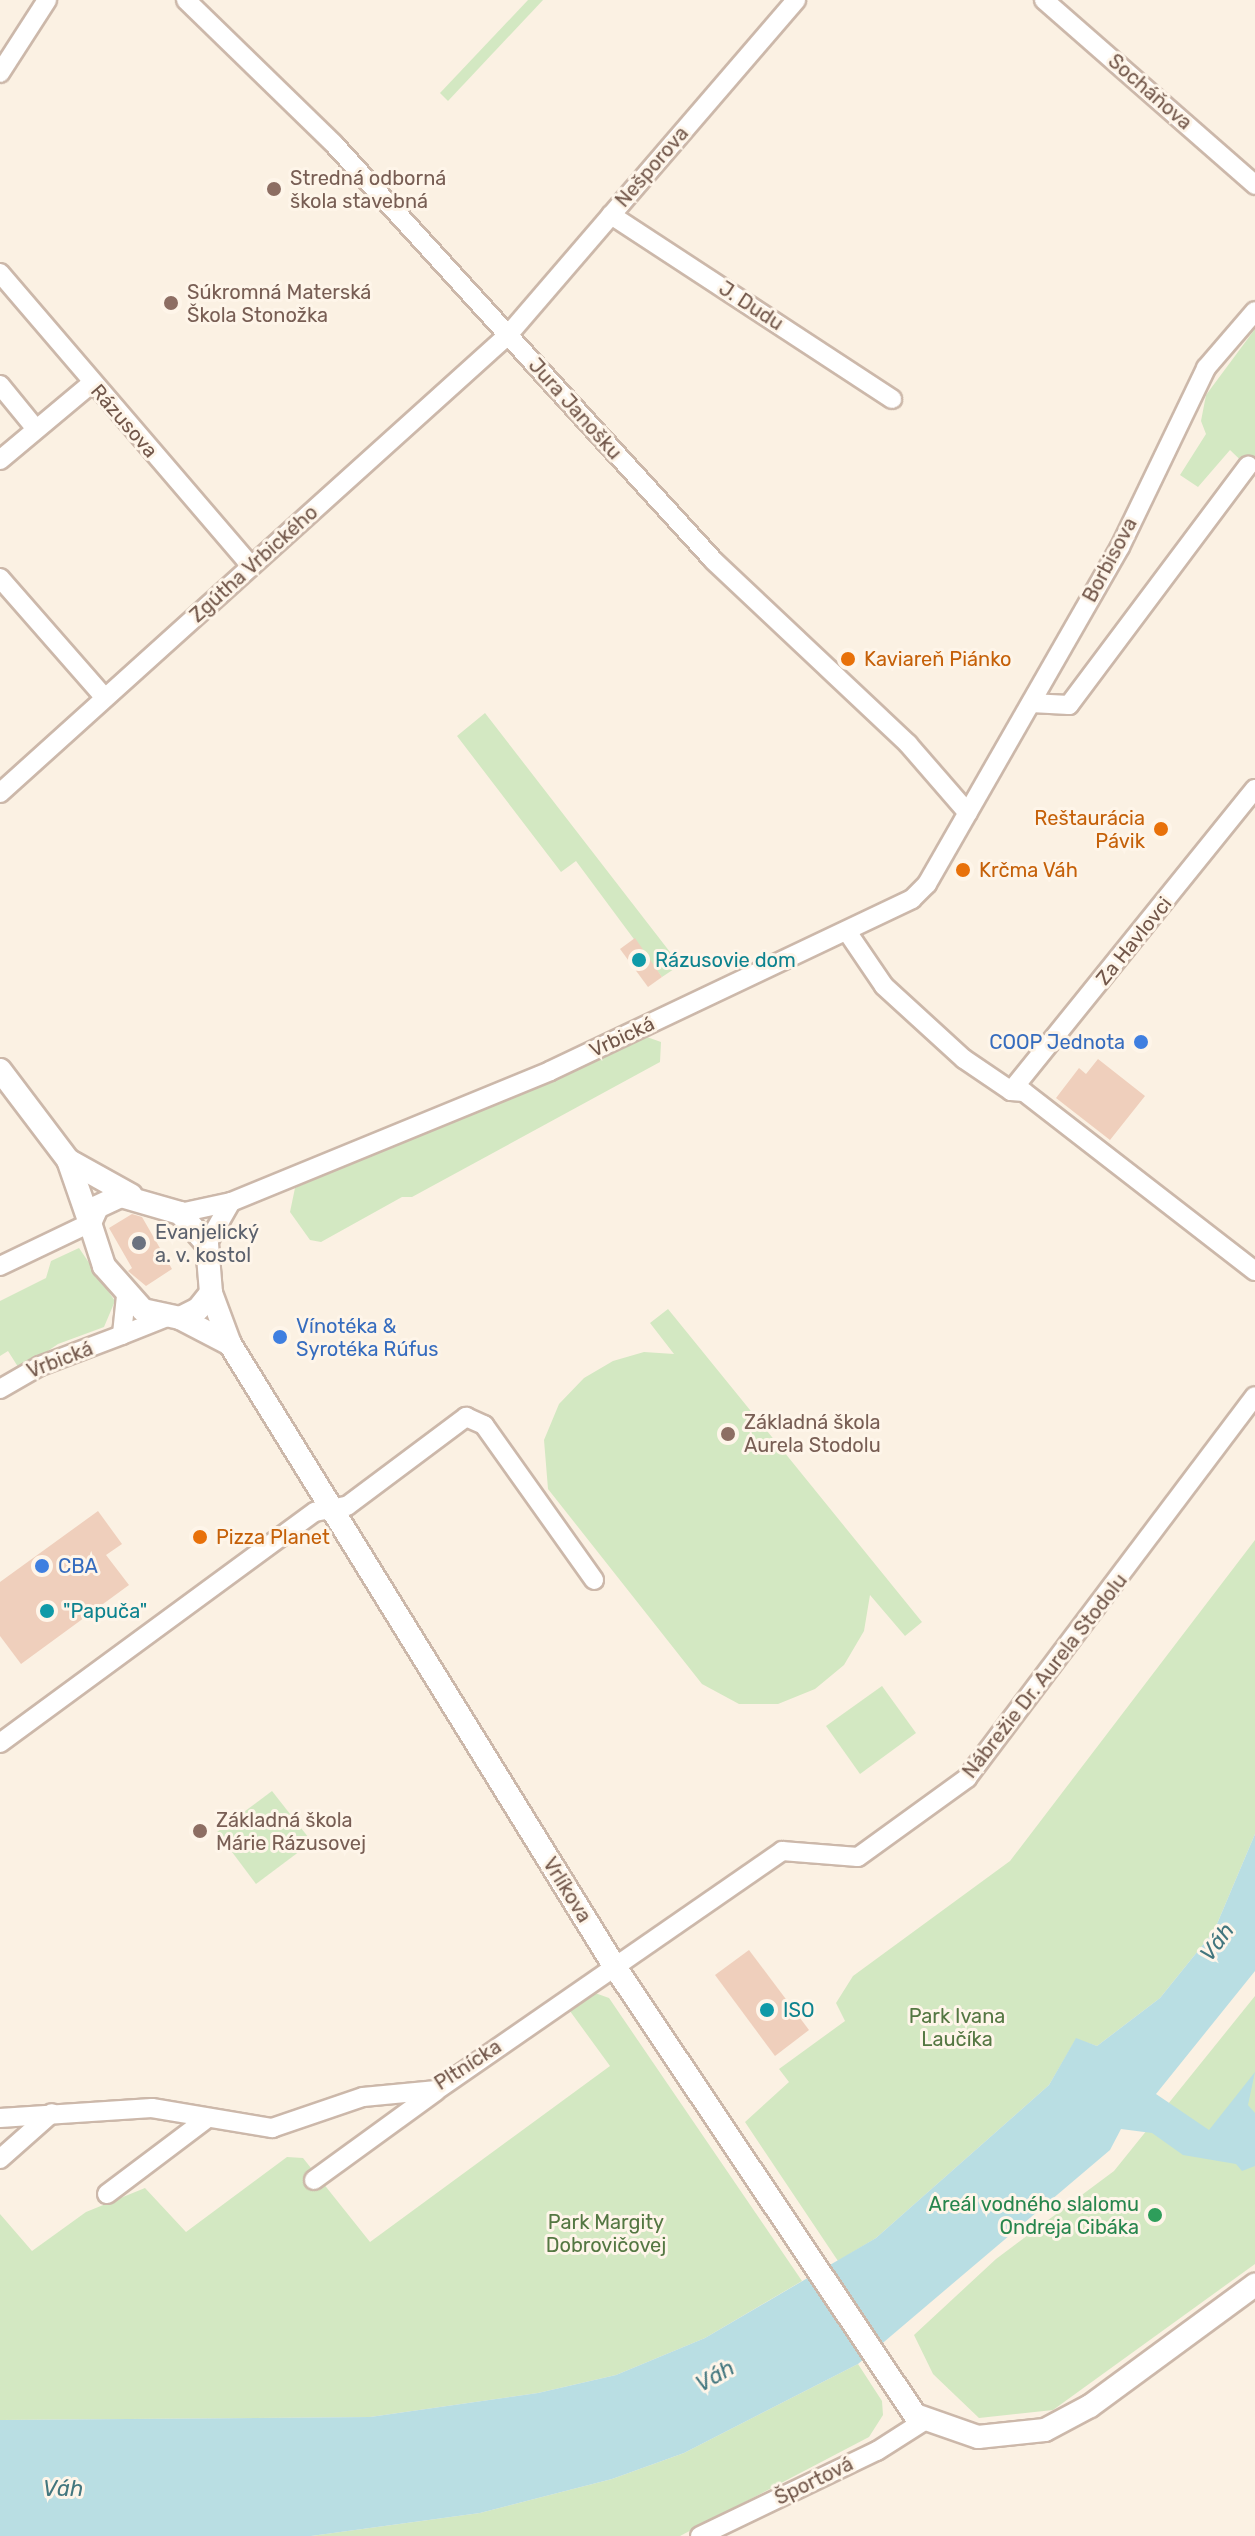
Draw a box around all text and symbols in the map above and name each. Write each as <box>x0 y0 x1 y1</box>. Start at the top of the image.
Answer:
street label: Socháňova <box>1103 49 1197 135</box>
street label: Nešporova <box>610 122 694 212</box>
place label: Stredná odborná škola stavebná <box>290 166 446 213</box>
marker: Stredná odborná škola stavebná <box>265 180 283 198</box>
street label: J. Dudu <box>714 276 788 336</box>
place label: Súkromná Materská Škola Stonožka <box>187 280 371 327</box>
marker: Súkromná Materská Škola Stonožka <box>162 294 180 312</box>
street label: Jura Janošku <box>523 353 627 465</box>
street label: Rázusova <box>86 379 162 463</box>
street label: Zgútha Vrbického <box>185 500 323 628</box>
street label: Borbisova <box>1078 514 1142 606</box>
place label: Kaviareň Piánko <box>864 647 1011 671</box>
marker: Kaviareň Piánko <box>839 650 857 668</box>
place label: Reštaurácia Pávik <box>1034 806 1145 853</box>
marker: Reštaurácia Pávik <box>1152 820 1170 838</box>
place label: Krčma Váh <box>979 858 1078 882</box>
marker: Krčma Váh <box>954 861 972 879</box>
street label: Za Havlovci <box>1091 892 1177 990</box>
place label: Rázusovie dom <box>655 948 796 972</box>
marker: Rázusovie dom <box>630 951 648 969</box>
street label: Vrbická <box>586 1012 658 1062</box>
place label: COOP Jednota <box>989 1030 1125 1054</box>
marker: COOP Jednota <box>1132 1033 1150 1051</box>
place label: Evanjelický a. v. kostol <box>155 1220 259 1267</box>
marker: Evanjelický a. v. kostol <box>130 1234 148 1252</box>
place label: Vínotéka & Syrotéka Rúfus <box>296 1314 438 1361</box>
marker: Vínotéka & Syrotéka Rúfus <box>271 1328 289 1346</box>
street label: Vrbická <box>24 1336 96 1384</box>
place label: Základná škola Aurela Stodolu <box>744 1410 881 1457</box>
marker: Základná škola Aurela Stodolu <box>719 1425 737 1443</box>
place label: Pizza Planet <box>216 1525 330 1549</box>
marker: Pizza Planet <box>191 1528 209 1546</box>
place label: CBA <box>58 1554 98 1578</box>
marker: CBA <box>33 1557 51 1575</box>
street label: Nábrežie Dr. Aurela Stodolu <box>958 1569 1132 1783</box>
place label: "Papuča" <box>63 1599 147 1623</box>
marker: "Papuča" <box>38 1602 56 1620</box>
place label: Základná škola Márie Rázusovej <box>216 1808 366 1855</box>
marker: Základná škola Márie Rázusovej <box>191 1822 209 1840</box>
street label: Vrlíkova <box>538 1853 596 1927</box>
water label: Váh <box>1194 1918 1240 1966</box>
place label: ISO <box>783 1998 814 2022</box>
marker: ISO <box>758 2001 776 2019</box>
park label: Park Ivana Laučíka <box>909 2005 1005 2052</box>
street label: Pltnícka <box>430 2035 506 2095</box>
place label: Areál vodného slalomu Ondreja Cibáka <box>928 2192 1139 2239</box>
marker: Areál vodného slalomu Ondreja Cibáka <box>1146 2206 1164 2224</box>
park label: Park Margity Dobrovičovej <box>546 2211 666 2258</box>
water label: Váh <box>691 2354 739 2398</box>
street label: Športová <box>771 2452 857 2510</box>
water label: Váh <box>43 2476 83 2502</box>

